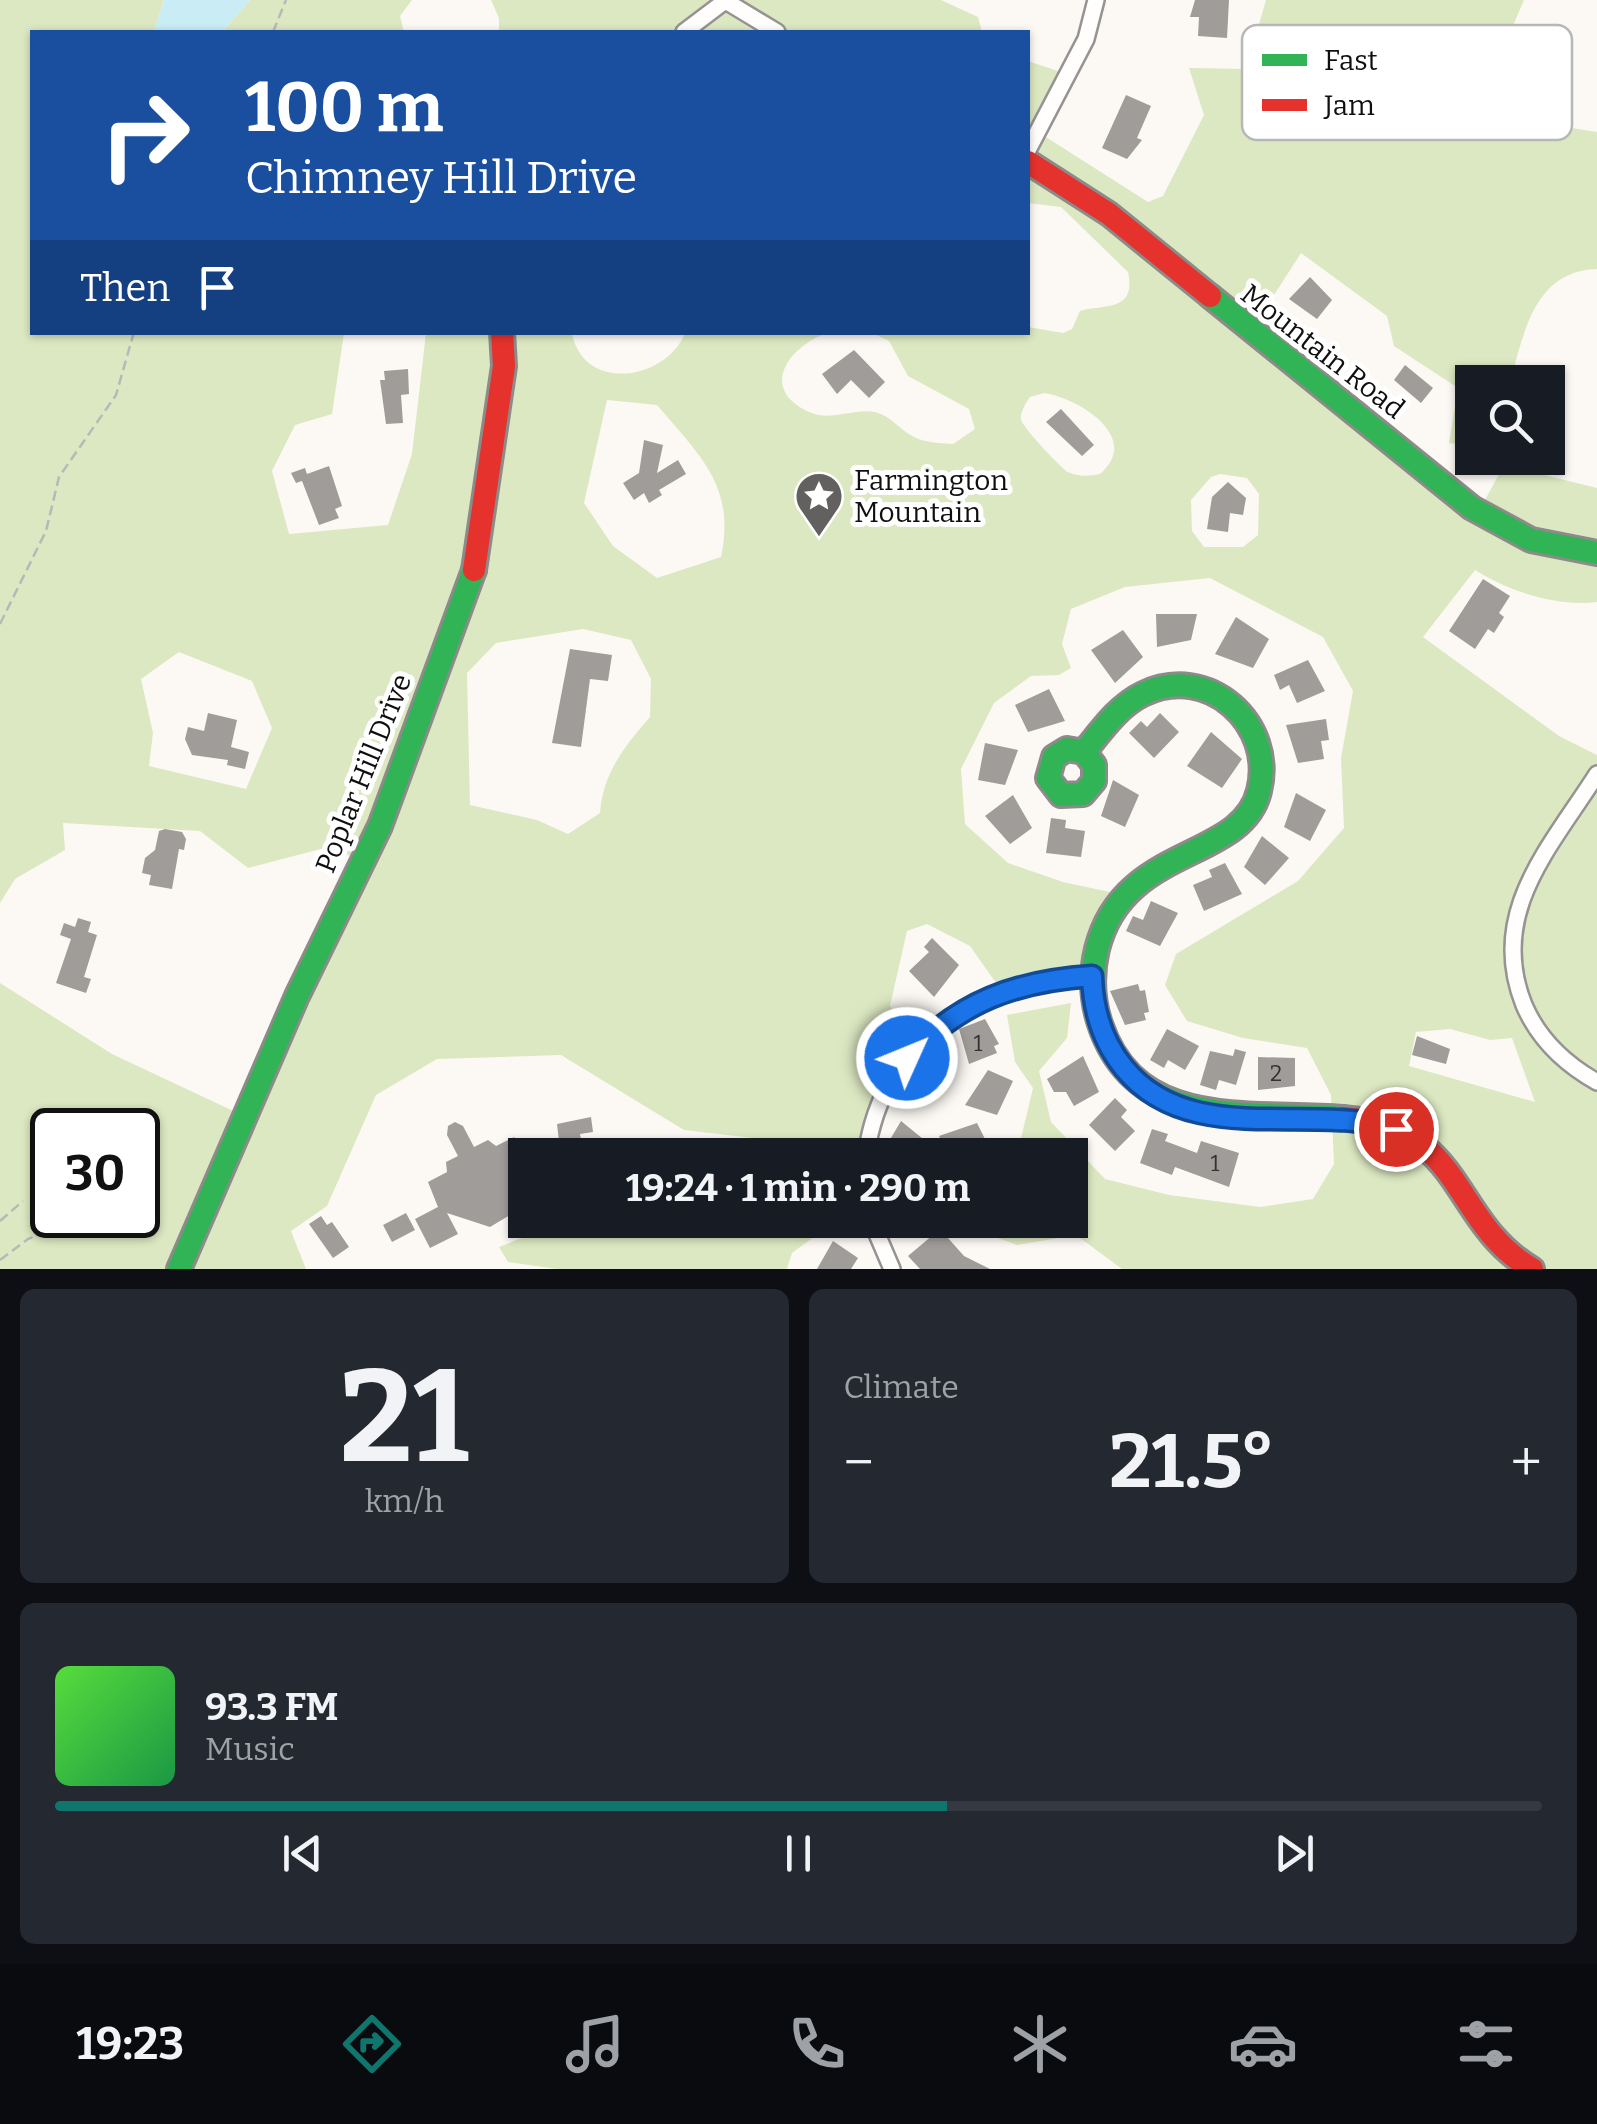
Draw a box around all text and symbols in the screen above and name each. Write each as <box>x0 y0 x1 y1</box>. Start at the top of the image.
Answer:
legend <box>1242 25 1572 140</box>
text: Fast <box>1324 44 1378 77</box>
text: 100 m <box>245 66 444 150</box>
icon: right <box>80 70 210 200</box>
text: Jam <box>1323 89 1375 122</box>
text: Chimney Hill Drive <box>245 151 637 205</box>
icon: arrive <box>190 260 245 315</box>
text: Then <box>80 265 170 311</box>
street label: Mountain Road <box>1234 277 1411 425</box>
map controls <box>1455 365 1565 475</box>
button: search <box>1455 365 1565 475</box>
place label: Farmington Mountain <box>854 464 1008 529</box>
place icon: Farmington Mountain <box>793 470 845 538</box>
street label: Poplar Hill Drive <box>309 669 418 877</box>
position arrow <box>855 1006 959 1110</box>
house number: 1 <box>974 1030 983 1057</box>
house number: 2 <box>1270 1060 1282 1087</box>
pin <box>1354 1087 1439 1172</box>
icon: arrive <box>1369 1102 1424 1157</box>
speed limit sign: 30 <box>30 1108 160 1238</box>
house number: 1 <box>1211 1150 1220 1177</box>
text: 19:24 · 1 min · 290 m <box>626 1165 970 1211</box>
text: 21 <box>340 1339 469 1495</box>
text: Climate <box>844 1368 959 1406</box>
text: 21.5° <box>1109 1417 1275 1507</box>
text: − <box>844 1430 874 1496</box>
text: + <box>1511 1430 1542 1496</box>
text: km/h <box>365 1482 444 1520</box>
text: 93.3 FM <box>205 1684 339 1730</box>
text: Music <box>205 1730 295 1768</box>
icon: previous <box>275 1826 330 1881</box>
icon: pause <box>771 1826 826 1881</box>
icon: next <box>1267 1826 1322 1881</box>
icon: directions <box>337 2009 407 2079</box>
icon: music <box>560 2009 630 2079</box>
icon: phone <box>782 2009 852 2079</box>
icon: climate <box>1005 2009 1075 2079</box>
icon: car <box>1228 2009 1298 2079</box>
icon: filters <box>1451 2009 1521 2079</box>
text: 19:23 <box>76 2017 184 2071</box>

